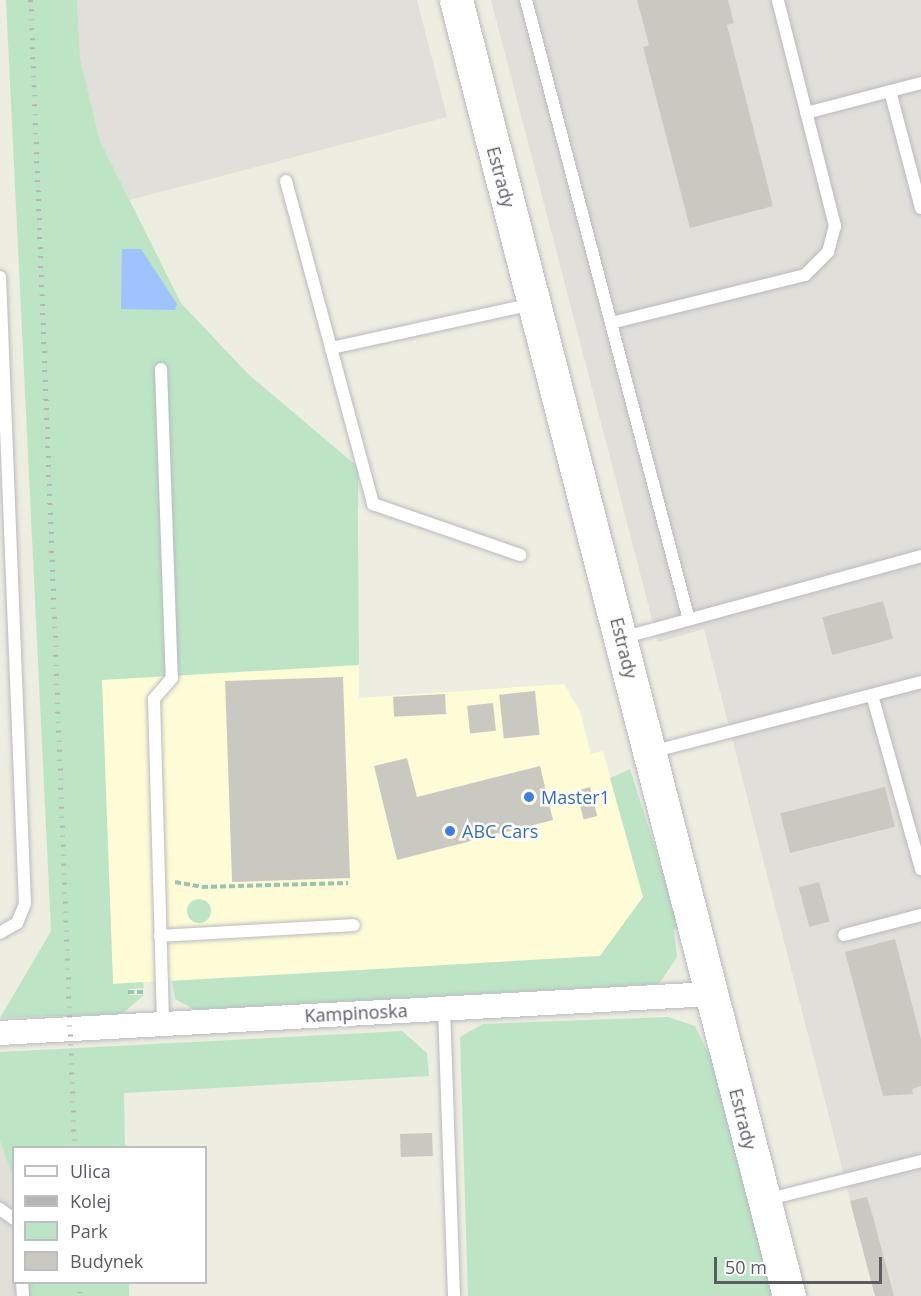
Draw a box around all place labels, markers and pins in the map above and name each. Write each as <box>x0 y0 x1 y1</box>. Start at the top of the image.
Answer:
place label: Master1 <box>541 786 610 808</box>
marker: Master1 <box>522 790 536 804</box>
place label: ABC Cars <box>462 820 538 842</box>
marker: ABC Cars <box>443 824 457 838</box>

